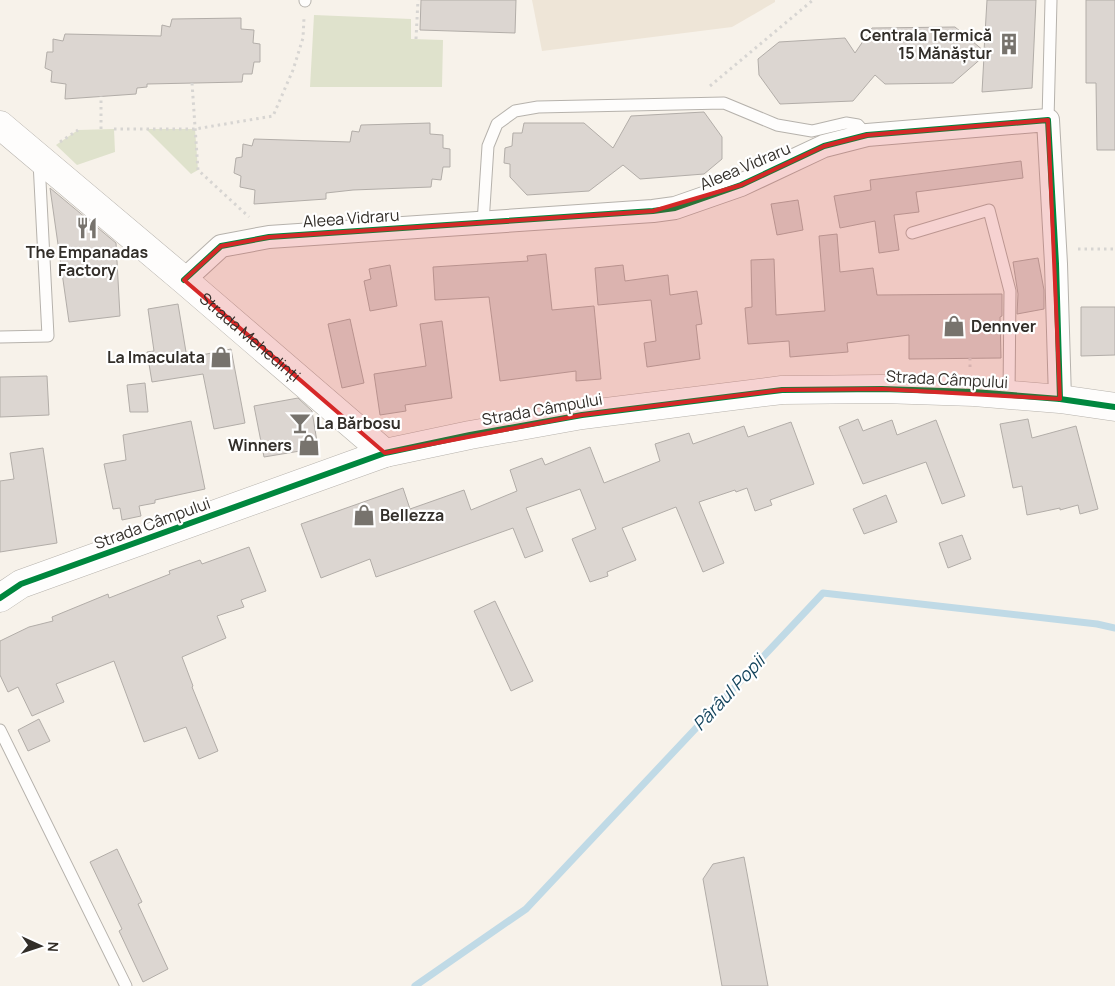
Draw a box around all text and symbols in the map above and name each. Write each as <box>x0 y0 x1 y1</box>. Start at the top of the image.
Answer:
place label: Centrala Termică 15 Mănăștur <box>860 24 992 64</box>
building icon: Centrala Termică 15 Mănăștur <box>996 31 1022 57</box>
street label: Aleea Vidraru <box>696 137 794 195</box>
street label: Aleea Vidraru <box>302 204 400 232</box>
restaurant icon: The Empanadas Factory <box>74 215 100 241</box>
place label: The Empanadas Factory <box>26 241 148 281</box>
street label: Strada Mehedinți <box>195 287 305 387</box>
shop icon: Dennver <box>941 313 967 339</box>
place label: Dennver <box>971 315 1036 337</box>
shop icon: La Imaculata <box>208 344 234 370</box>
place label: La Imaculata <box>107 346 205 368</box>
street label: Strada Câmpului <box>885 365 1009 393</box>
street label: Strada Câmpului <box>480 388 604 430</box>
bar icon: La Bărbosu <box>287 410 313 436</box>
place label: La Bărbosu <box>316 412 401 434</box>
shop icon: Winners <box>296 432 322 458</box>
place label: Winners <box>228 434 292 456</box>
street label: Strada Câmpului <box>91 492 213 554</box>
shop icon: Bellezza <box>351 502 377 528</box>
place label: Bellezza <box>380 504 444 526</box>
water label: Pârâul Popii <box>687 647 772 735</box>
north arrow <box>15 921 65 971</box>
text: N <box>44 941 63 952</box>

